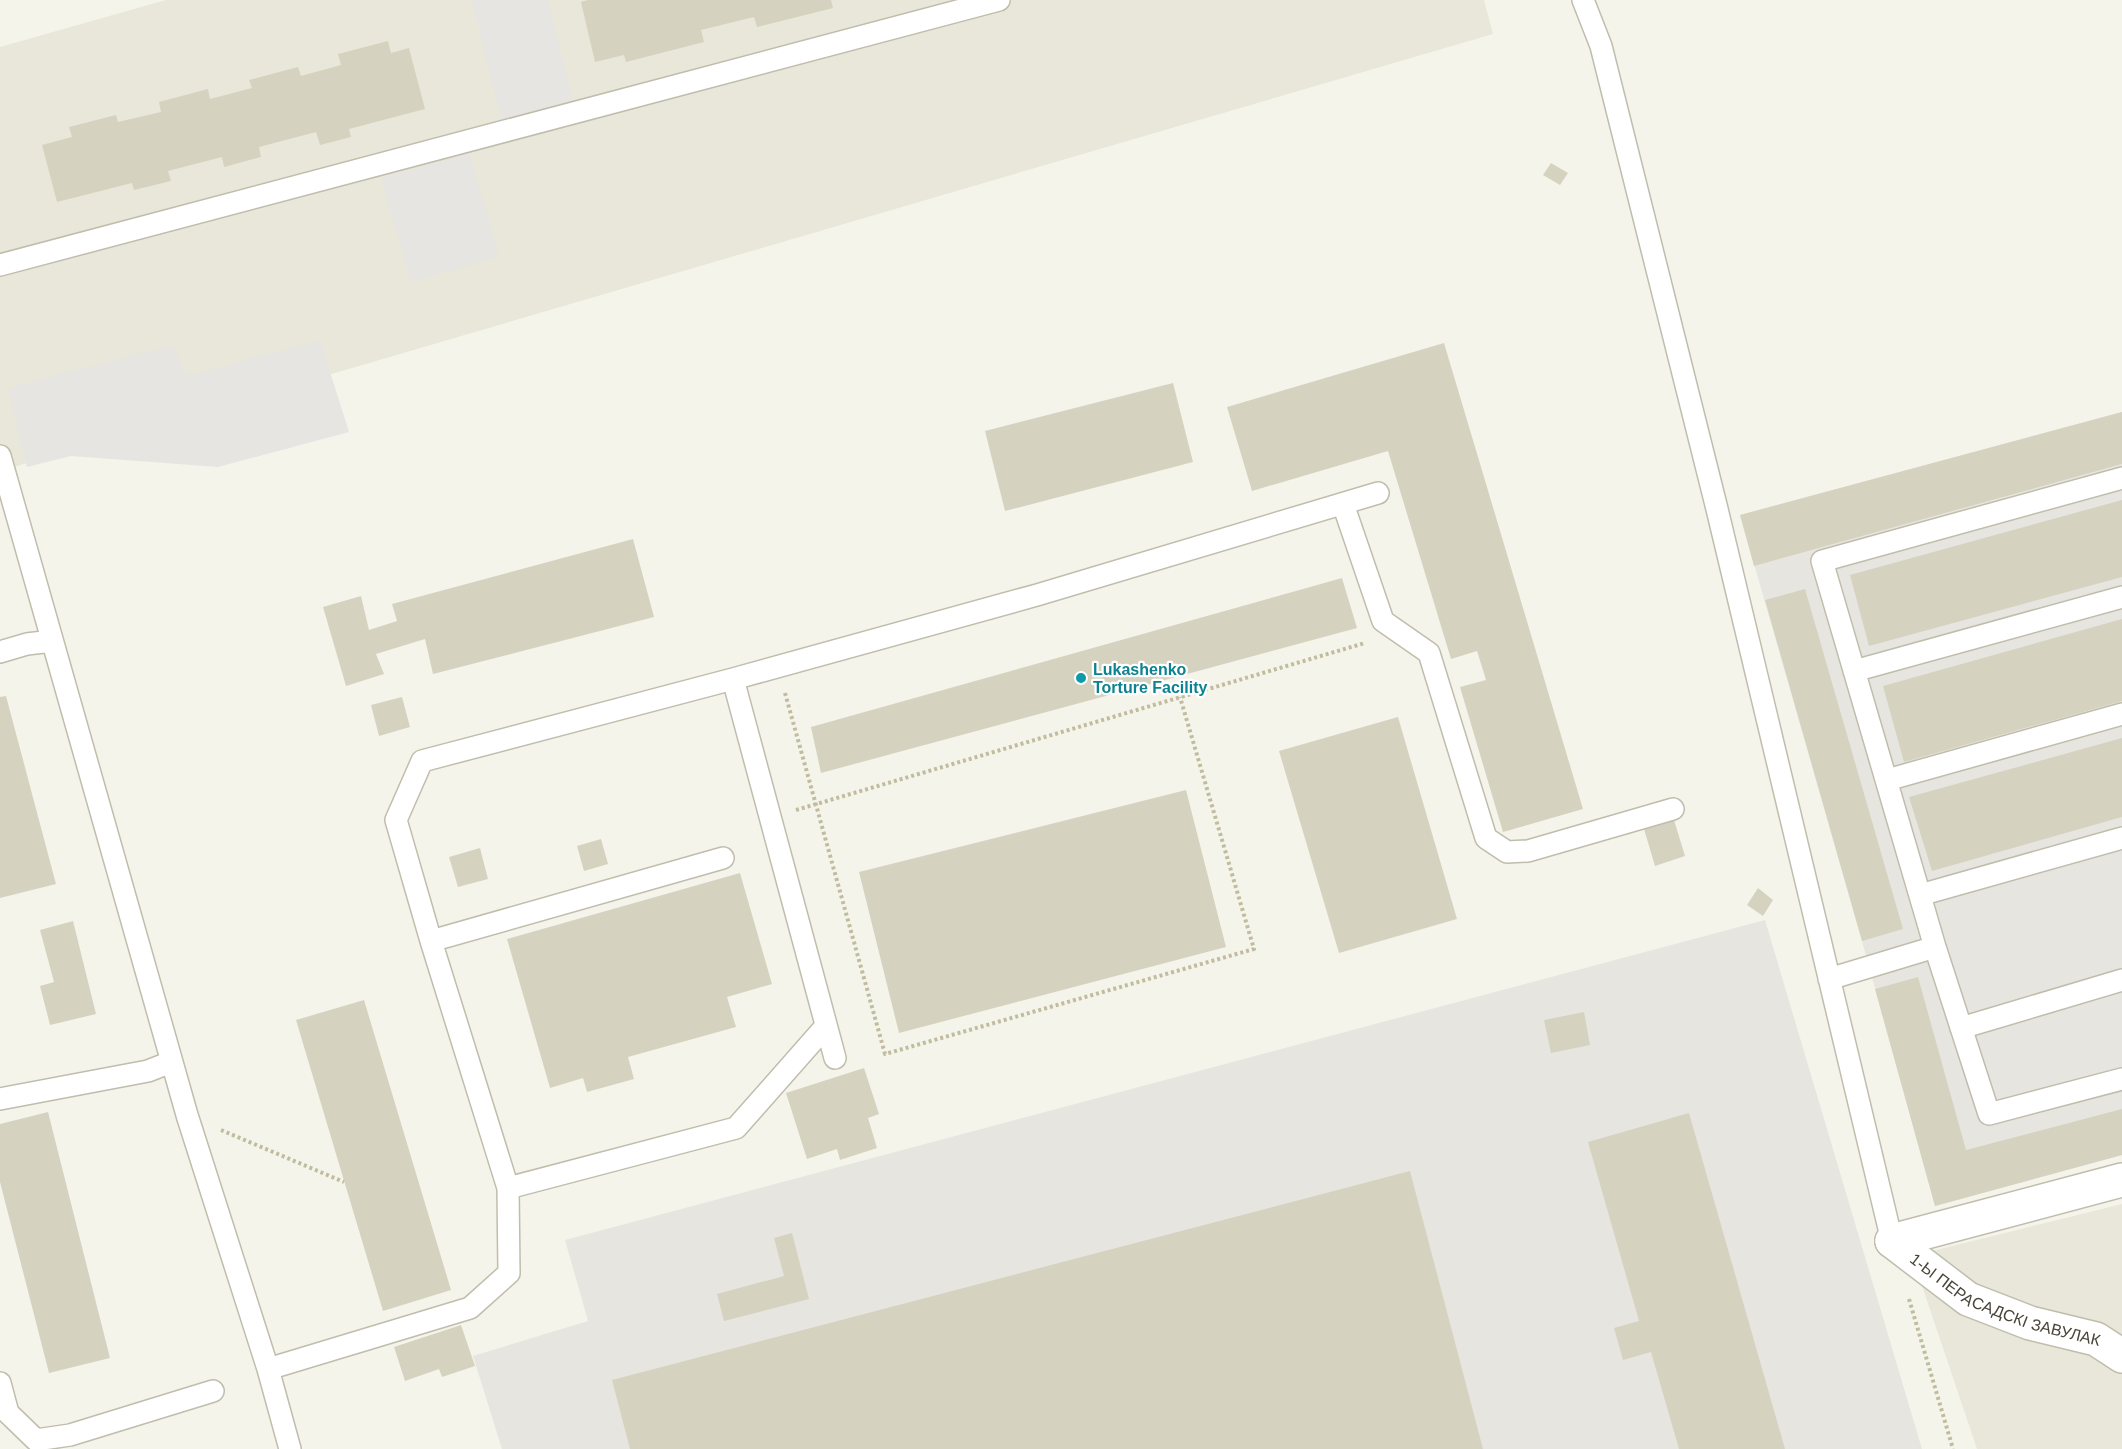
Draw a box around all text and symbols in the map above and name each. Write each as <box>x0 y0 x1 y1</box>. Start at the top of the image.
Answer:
place label: Lukashenko Torture Facility <box>1093 661 1207 696</box>
marker: Lukashenko Torture Facility <box>1074 671 1088 685</box>
street label: 1-Ы ПЕРАСАДСКІ ЗАВУЛАК <box>1907 1250 2103 1348</box>

